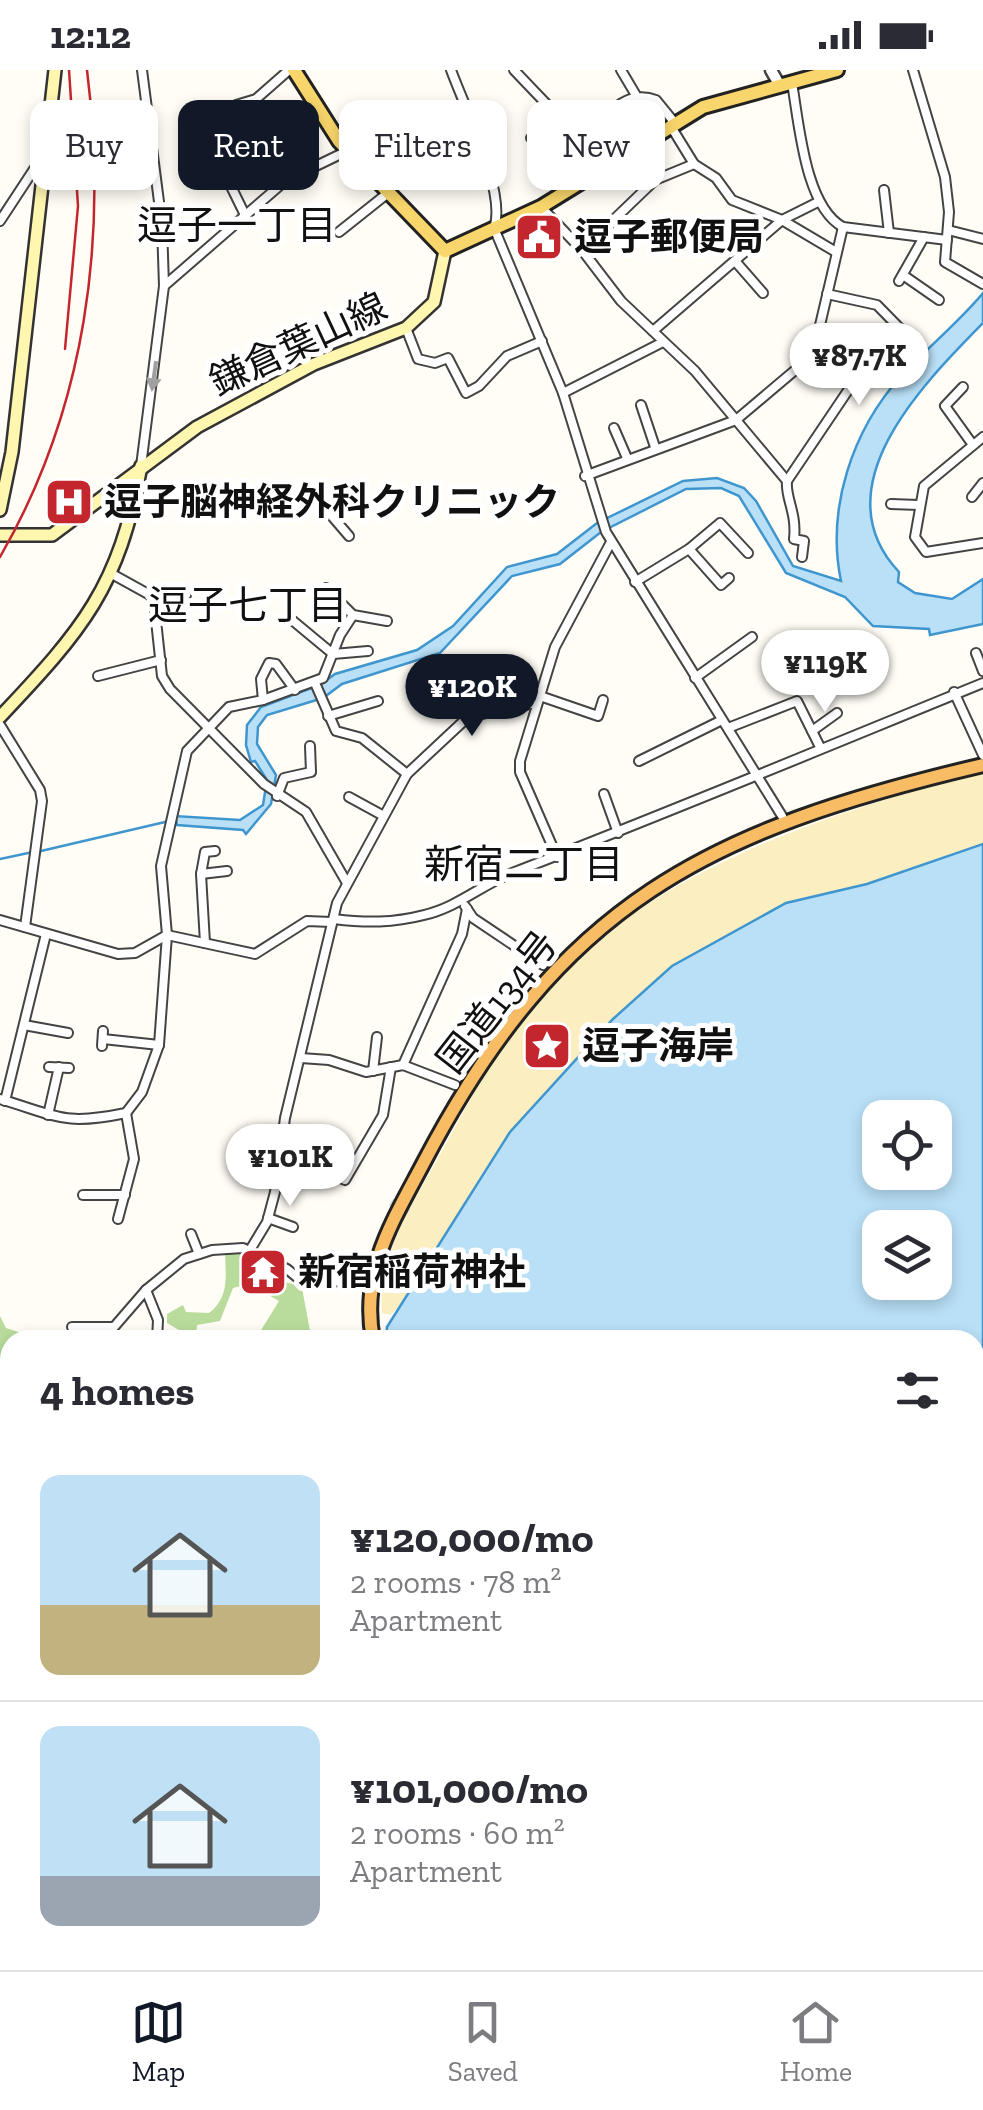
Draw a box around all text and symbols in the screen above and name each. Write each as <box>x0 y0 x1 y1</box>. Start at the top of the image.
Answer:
text: 12:12 <box>50 12 131 58</box>
chip: Buy <box>30 100 158 190</box>
chip: Rent <box>178 100 319 190</box>
chip: Filters <box>339 100 507 190</box>
chip: New <box>527 100 665 190</box>
district label: 逗子一丁目 <box>137 201 337 249</box>
public building icon: 逗子郵便局 <box>513 211 565 263</box>
place label: 逗子郵便局 <box>574 214 764 260</box>
street label: 鎌倉葉山線 <box>202 283 394 405</box>
pin: ¥87.7K <box>778 323 940 408</box>
text: ¥87.7K <box>812 336 906 374</box>
one-way arrow <box>146 361 162 393</box>
hospital icon: 逗子脳神経外科クリニック <box>43 476 95 528</box>
place label: 逗子脳神経外科クリニック <box>104 479 560 525</box>
district label: 逗子七丁目 <box>148 581 348 629</box>
pin: ¥119K <box>755 630 895 715</box>
text: ¥119K <box>783 643 867 681</box>
pin: ¥120K <box>402 654 542 739</box>
text: ¥120K <box>427 667 517 705</box>
district label: 新宿二丁目 <box>424 840 624 888</box>
street label: 国道134号 <box>427 922 567 1082</box>
place icon: 逗子海岸 <box>521 1020 573 1072</box>
place label: 逗子海岸 <box>582 1023 734 1069</box>
map controls <box>862 1100 952 1300</box>
button: locate <box>862 1100 952 1190</box>
pin: ¥101K <box>220 1124 360 1209</box>
text: ¥101K <box>248 1137 332 1175</box>
button: layers <box>862 1210 952 1300</box>
temple icon: 新宿稲荷神社 <box>237 1246 289 1298</box>
place label: 新宿稲荷神社 <box>298 1249 526 1295</box>
icon: filters <box>890 1363 945 1418</box>
text: 4 homes <box>40 1365 195 1416</box>
text: ¥120,000/mo <box>350 1512 594 1563</box>
icon: home <box>120 1515 240 1635</box>
text: 2 rooms · 78 m² <box>350 1563 561 1601</box>
text: Apartment <box>350 1601 502 1639</box>
text: ¥101,000/mo <box>350 1763 588 1814</box>
icon: home <box>120 1766 240 1886</box>
text: 2 rooms · 60 m² <box>350 1814 565 1852</box>
text: Apartment <box>350 1852 502 1890</box>
tab: Map <box>131 1995 186 2088</box>
tab: Saved <box>448 1995 518 2088</box>
tab: Home <box>780 1995 852 2088</box>

